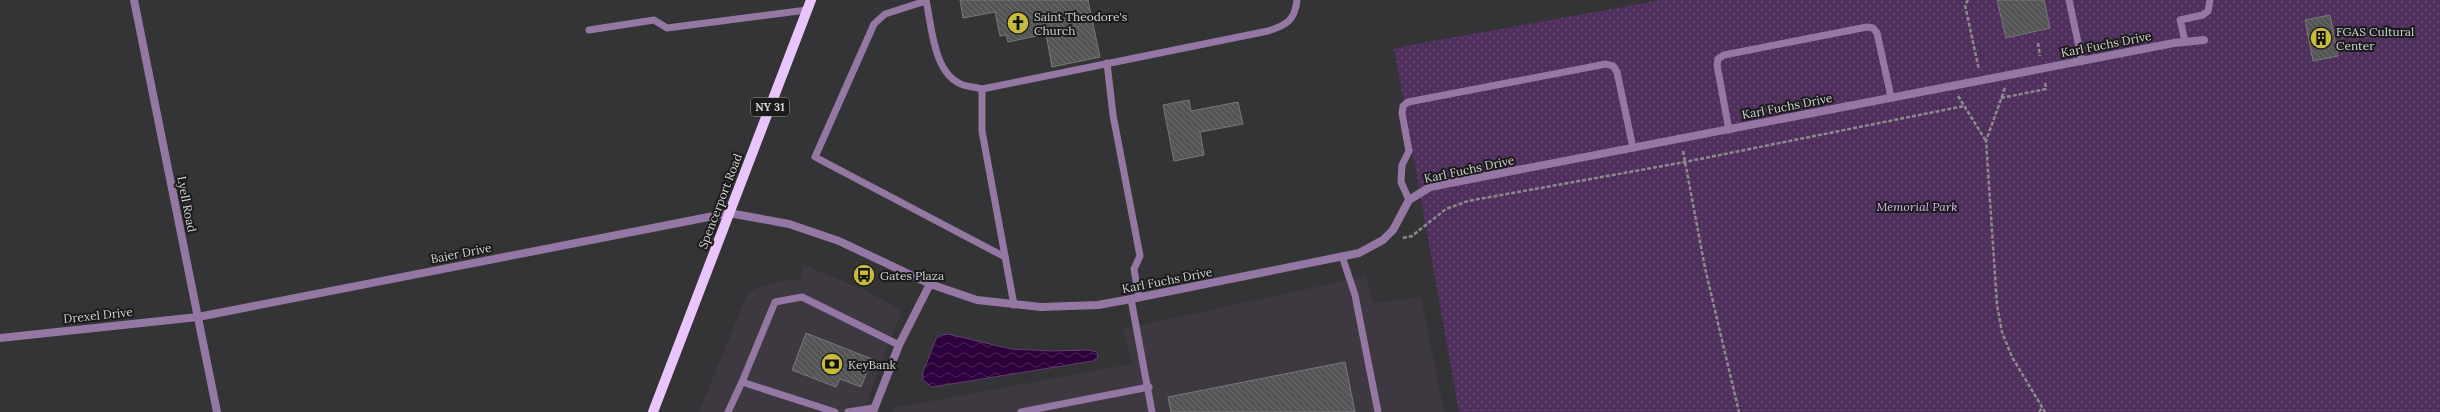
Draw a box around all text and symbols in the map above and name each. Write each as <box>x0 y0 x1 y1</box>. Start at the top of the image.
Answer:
place label: Saint Theodore's Church <box>1034 9 1128 38</box>
church icon: Saint Theodore's Church <box>1005 10 1031 36</box>
place label: FGAS Cultural Center <box>2336 24 2414 53</box>
building icon: FGAS Cultural Center <box>2308 25 2334 51</box>
street label: Karl Fuchs Drive <box>2059 28 2153 60</box>
street label: Karl Fuchs Drive <box>1740 90 1834 122</box>
road number: NY 31 <box>751 98 789 116</box>
street label: Spencerport Road <box>695 151 745 251</box>
street label: Karl Fuchs Drive <box>1423 152 1516 186</box>
street label: Lyell Road <box>174 175 200 233</box>
park label: Memorial Park <box>1877 199 1957 214</box>
street label: Baier Drive <box>429 240 493 266</box>
bus stop icon: Gates Plaza <box>851 262 877 288</box>
street label: Karl Fuchs Drive <box>1120 264 1214 296</box>
place label: Gates Plaza <box>880 268 944 283</box>
street label: Drexel Drive <box>63 304 134 326</box>
bank icon: KeyBank <box>819 351 845 377</box>
place label: KeyBank <box>848 357 897 372</box>

